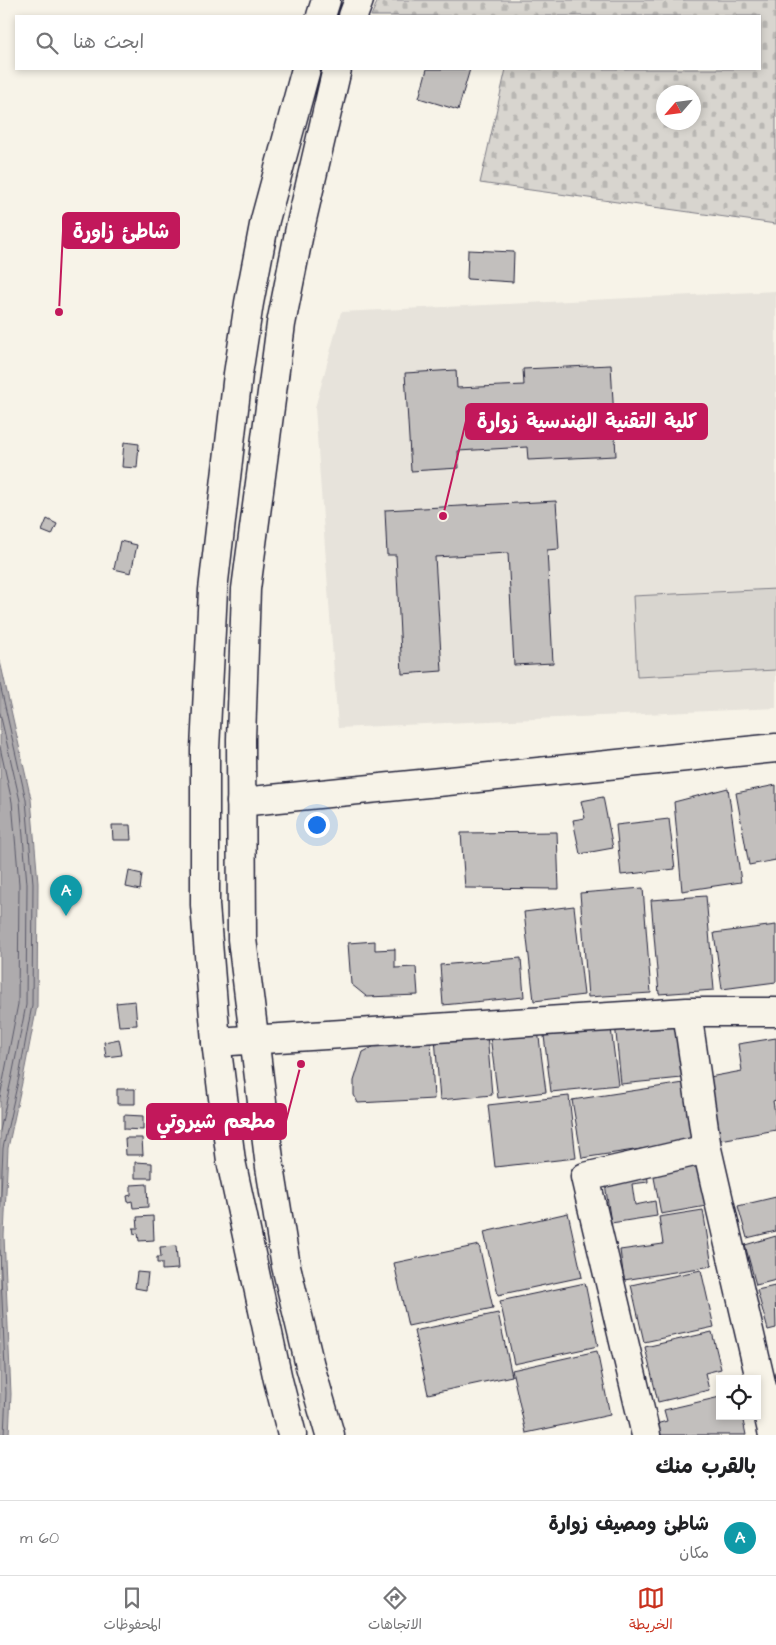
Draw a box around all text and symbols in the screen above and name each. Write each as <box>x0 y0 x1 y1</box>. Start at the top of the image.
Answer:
search box <box>15 15 761 70</box>
icon: search <box>33 29 61 57</box>
text: ابحث هنا <box>73 29 144 56</box>
north arrow <box>656 85 701 130</box>
callout: شاطئ زاورة <box>63 213 179 248</box>
text: شاطئ زاورة <box>73 218 169 246</box>
callout: كلية التقنية الهندسية زوارة <box>466 404 707 439</box>
text: كلية التقنية الهندسية زوارة <box>477 408 697 436</box>
your location <box>304 812 330 838</box>
pin: A <box>50 875 82 916</box>
callout: مطعم شيروتي <box>147 1104 286 1139</box>
text: مطعم شيروتي <box>156 1108 276 1139</box>
map controls <box>716 1375 761 1420</box>
button: locate <box>716 1375 761 1420</box>
text: بالقرب منك <box>655 1452 756 1481</box>
text: شاطئ ومصيف زوارة <box>549 1511 709 1538</box>
text: 60 m <box>20 1527 59 1549</box>
text: A <box>735 1527 745 1549</box>
text: مكان <box>679 1542 709 1564</box>
tab: المحفوظات <box>103 1584 161 1637</box>
tab: الاتجاهات <box>368 1584 422 1637</box>
tab: الخريطة <box>629 1584 673 1637</box>

